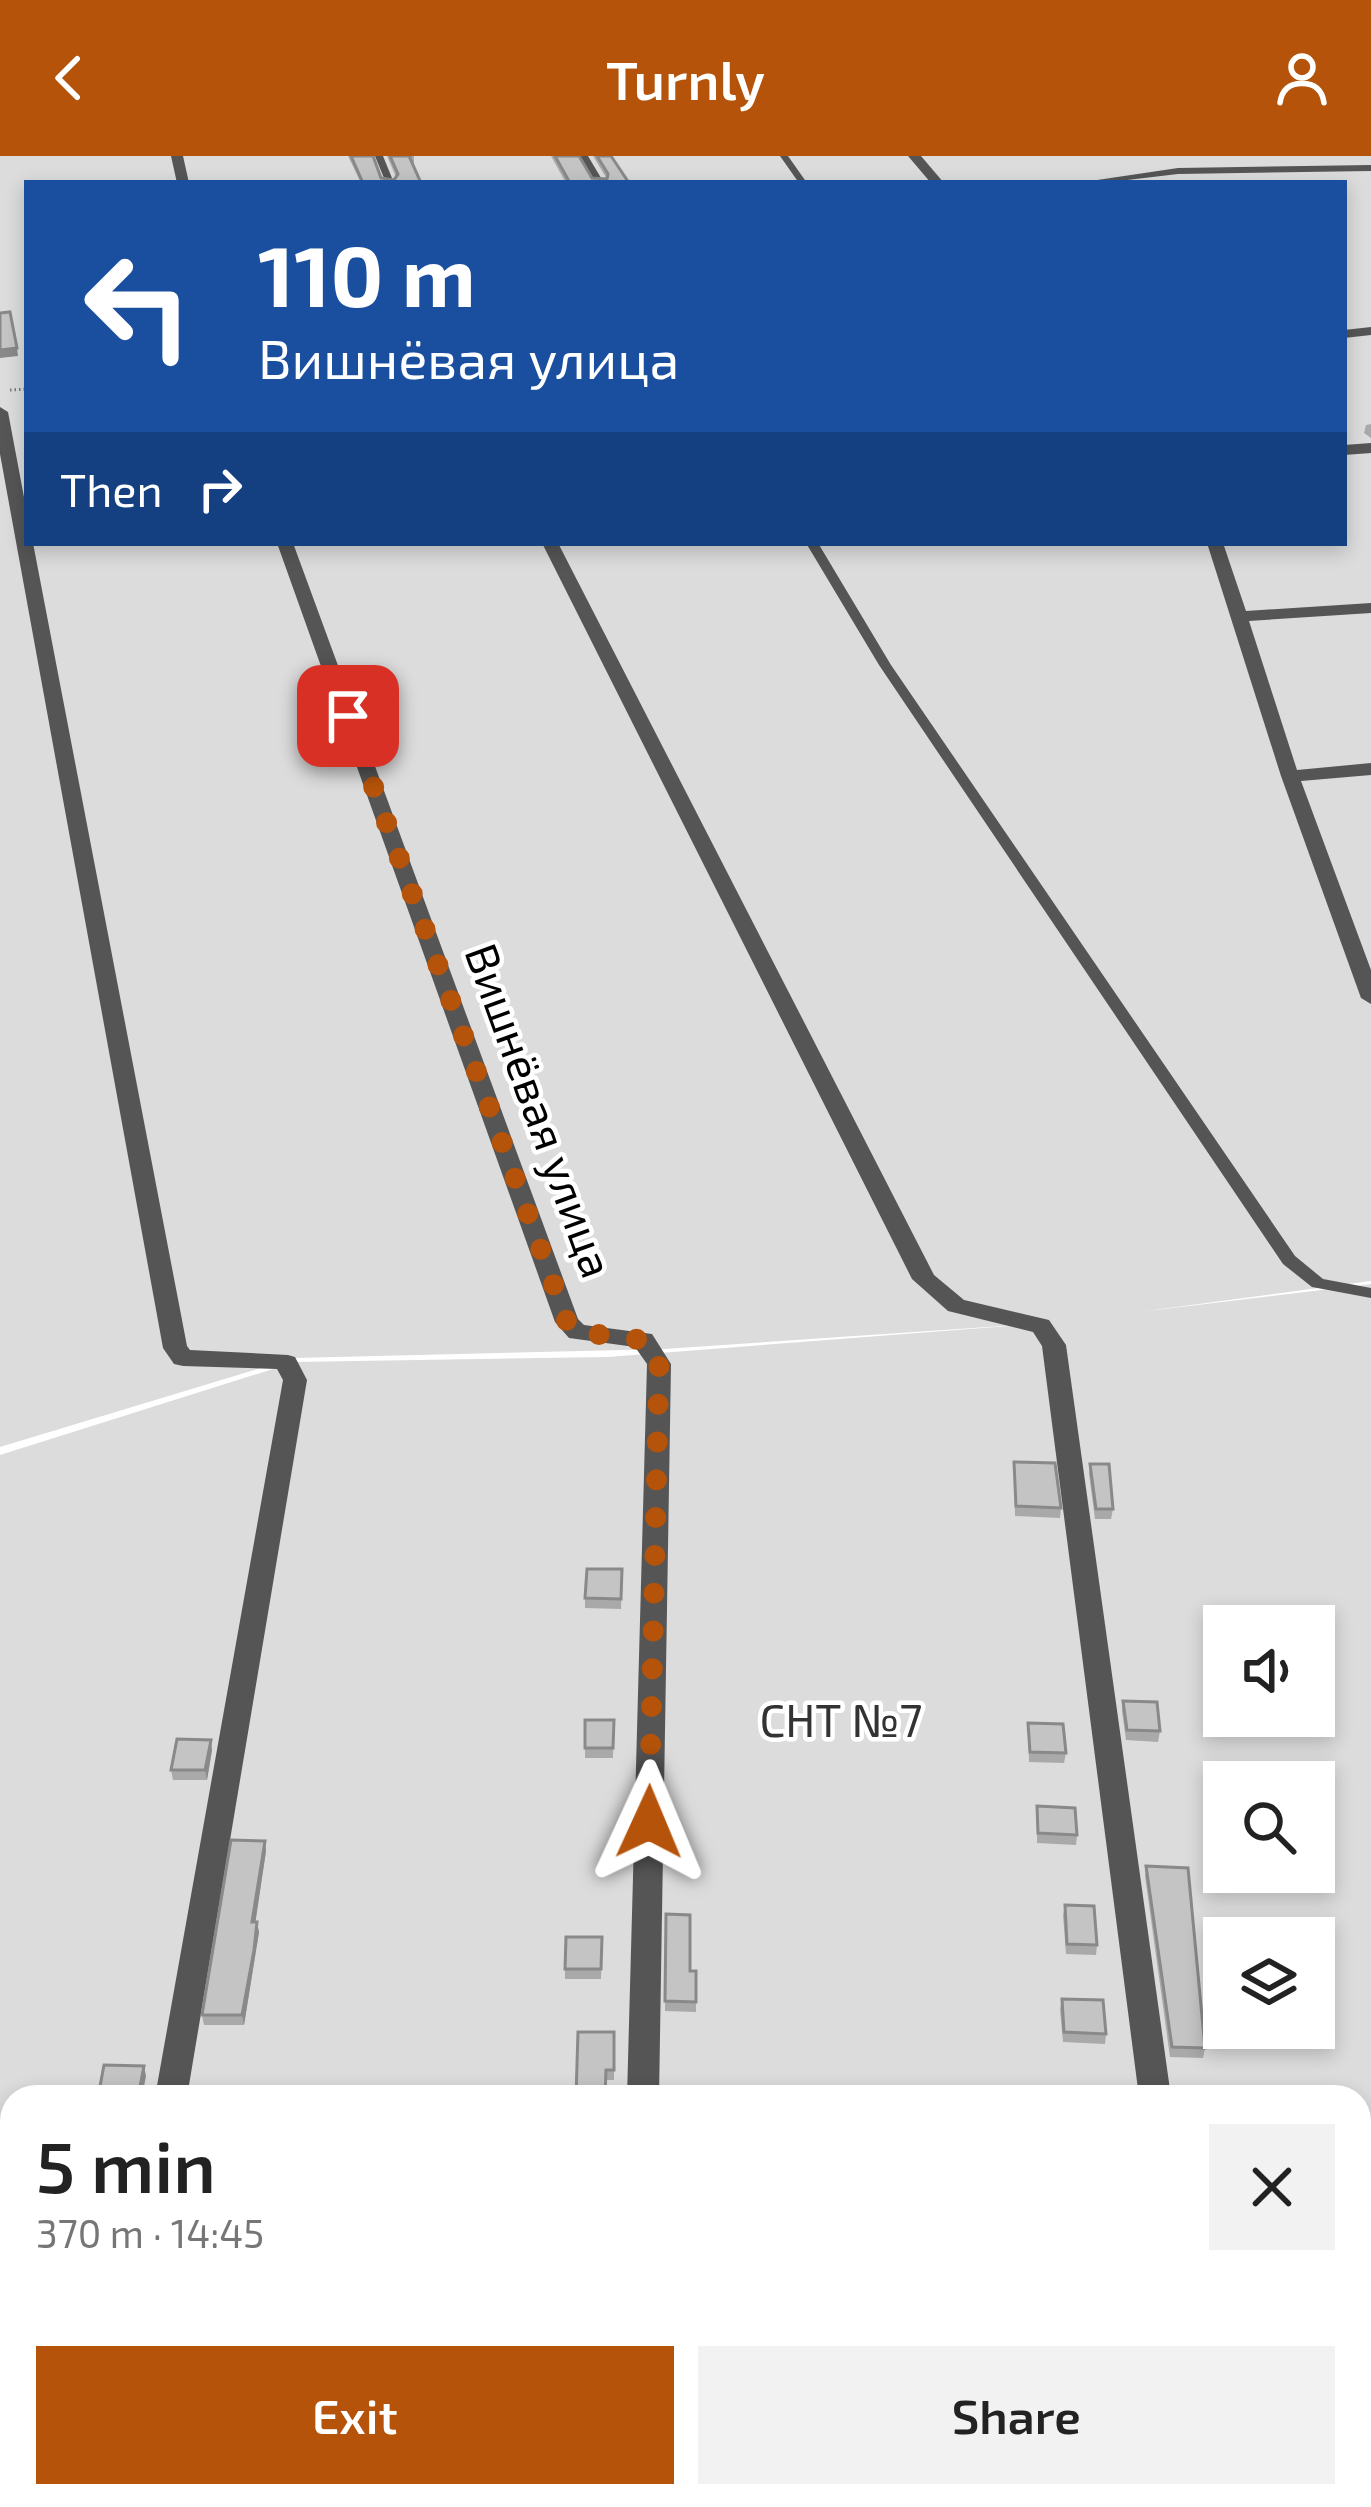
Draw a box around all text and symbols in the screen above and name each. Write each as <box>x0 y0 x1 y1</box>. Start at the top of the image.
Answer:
icon: back <box>36 45 102 111</box>
icon: person <box>1269 45 1335 111</box>
text: Turnly <box>606 46 765 111</box>
text: 110 m <box>258 223 476 324</box>
icon: left <box>60 228 216 384</box>
text: Вишнёвая улица <box>258 325 679 390</box>
icon: right <box>187 456 253 522</box>
text: Then <box>60 462 163 516</box>
pin <box>297 665 399 767</box>
icon: arrive <box>315 683 381 749</box>
street label: Вишнёвая улица <box>455 936 626 1284</box>
map controls <box>1203 1605 1335 2049</box>
button: sound <box>1203 1605 1335 1737</box>
park label: СНТ №7 <box>760 1692 923 1746</box>
position arrow <box>586 1759 712 1885</box>
button: search <box>1203 1761 1335 1893</box>
button: layers <box>1203 1917 1335 2049</box>
text: 5 min <box>36 2121 216 2207</box>
button: close <box>1209 2124 1335 2250</box>
text: 370 m · 14:45 <box>36 2209 264 2256</box>
button: Exit <box>36 2346 674 2484</box>
button: Share <box>698 2346 1335 2484</box>

